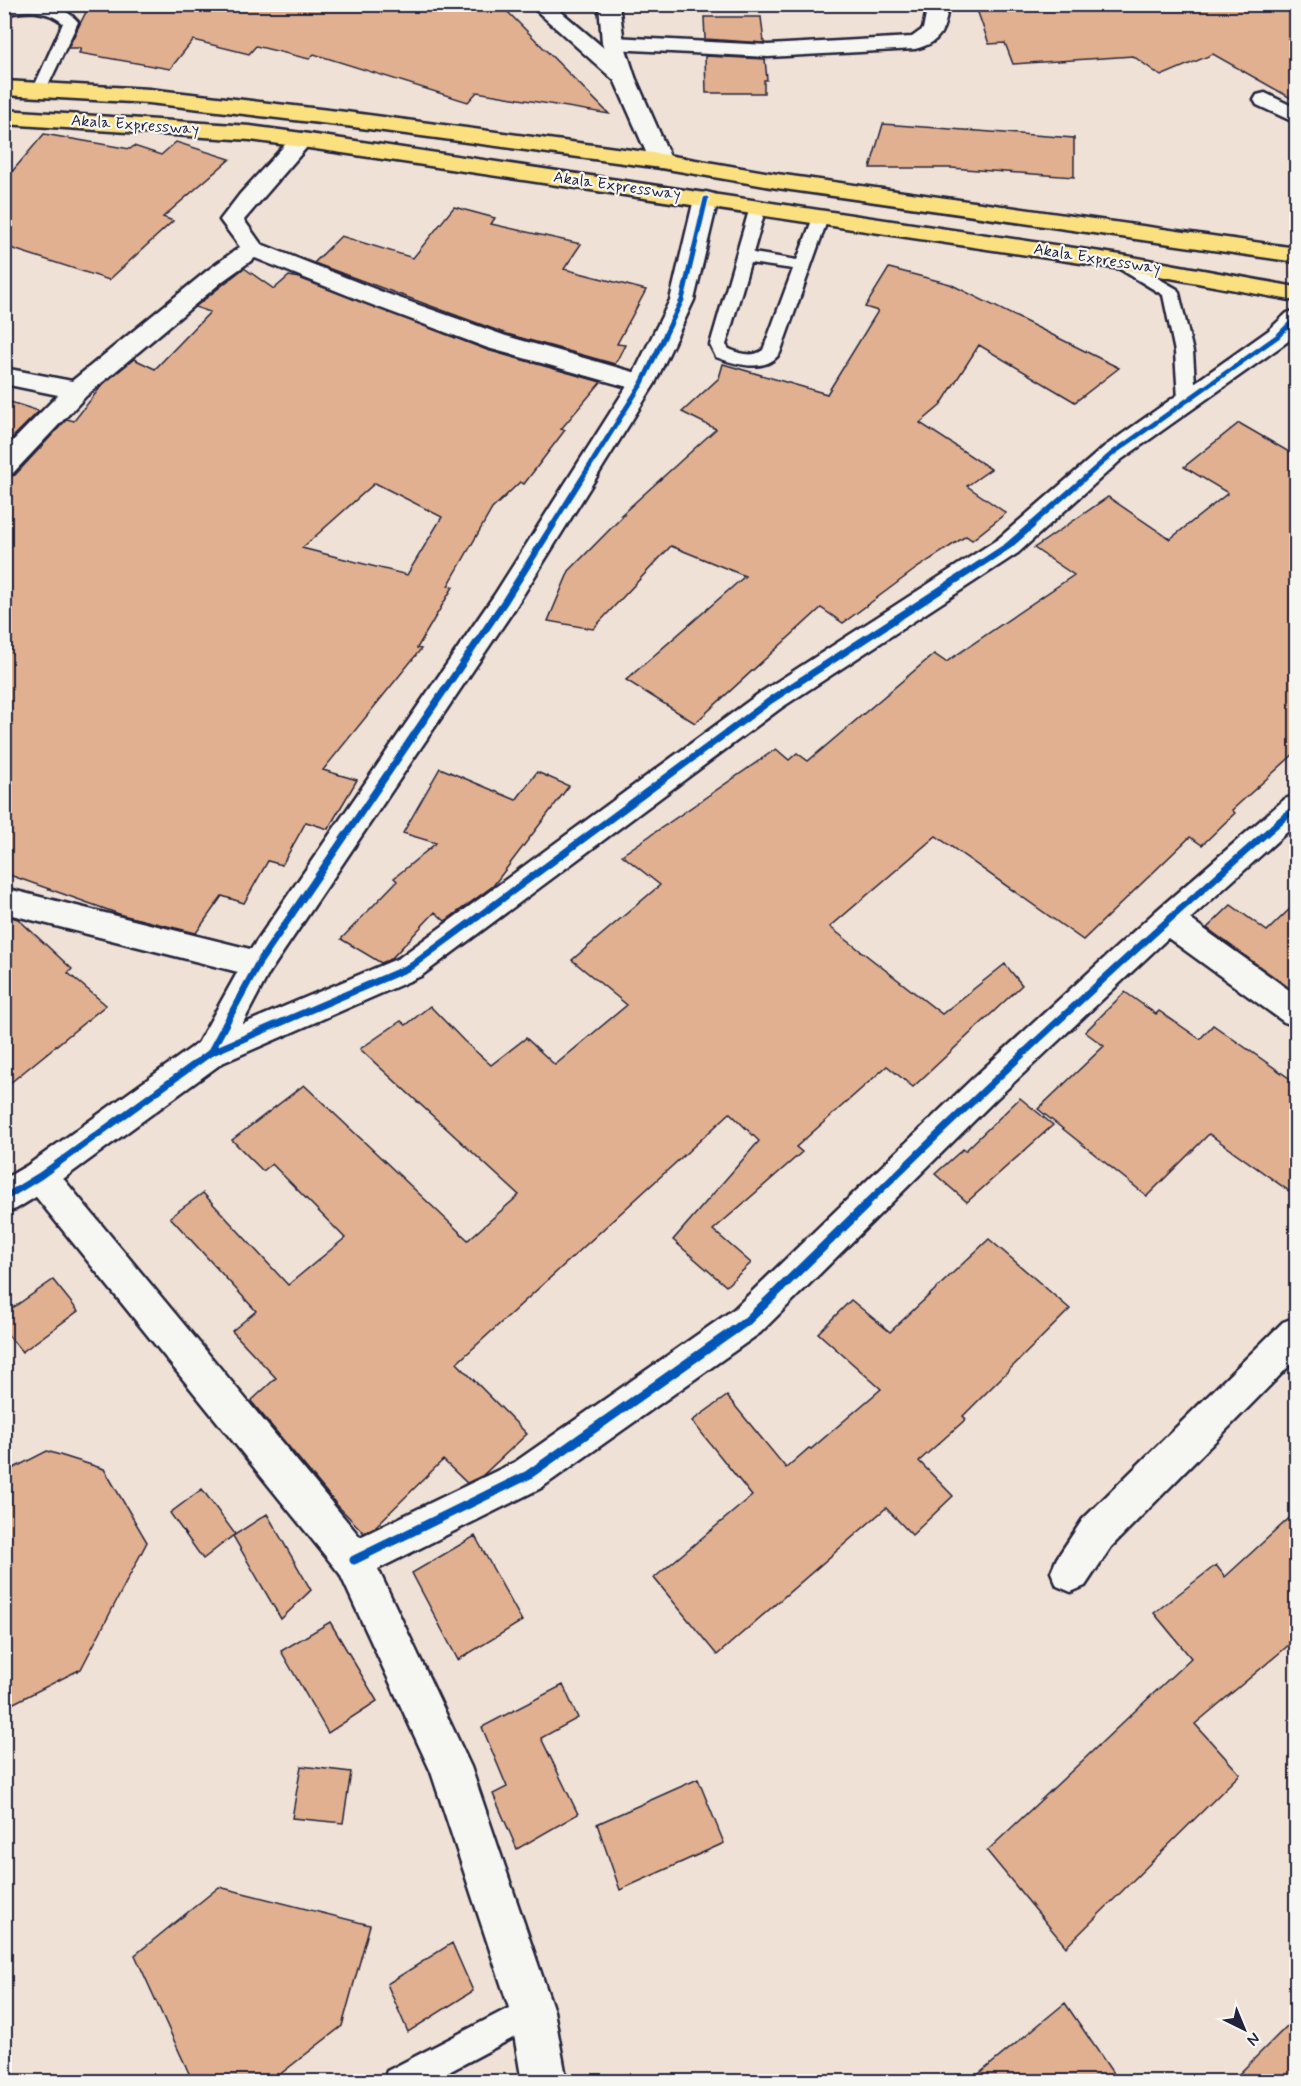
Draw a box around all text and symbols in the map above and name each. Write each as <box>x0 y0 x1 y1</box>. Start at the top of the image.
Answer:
street label: Akala Expressway <box>70 110 200 140</box>
street label: Akala Expressway <box>552 167 682 205</box>
street label: Akala Expressway <box>1032 239 1162 279</box>
north arrow <box>1214 1999 1274 2059</box>
text: N <box>1242 2028 1264 2050</box>

